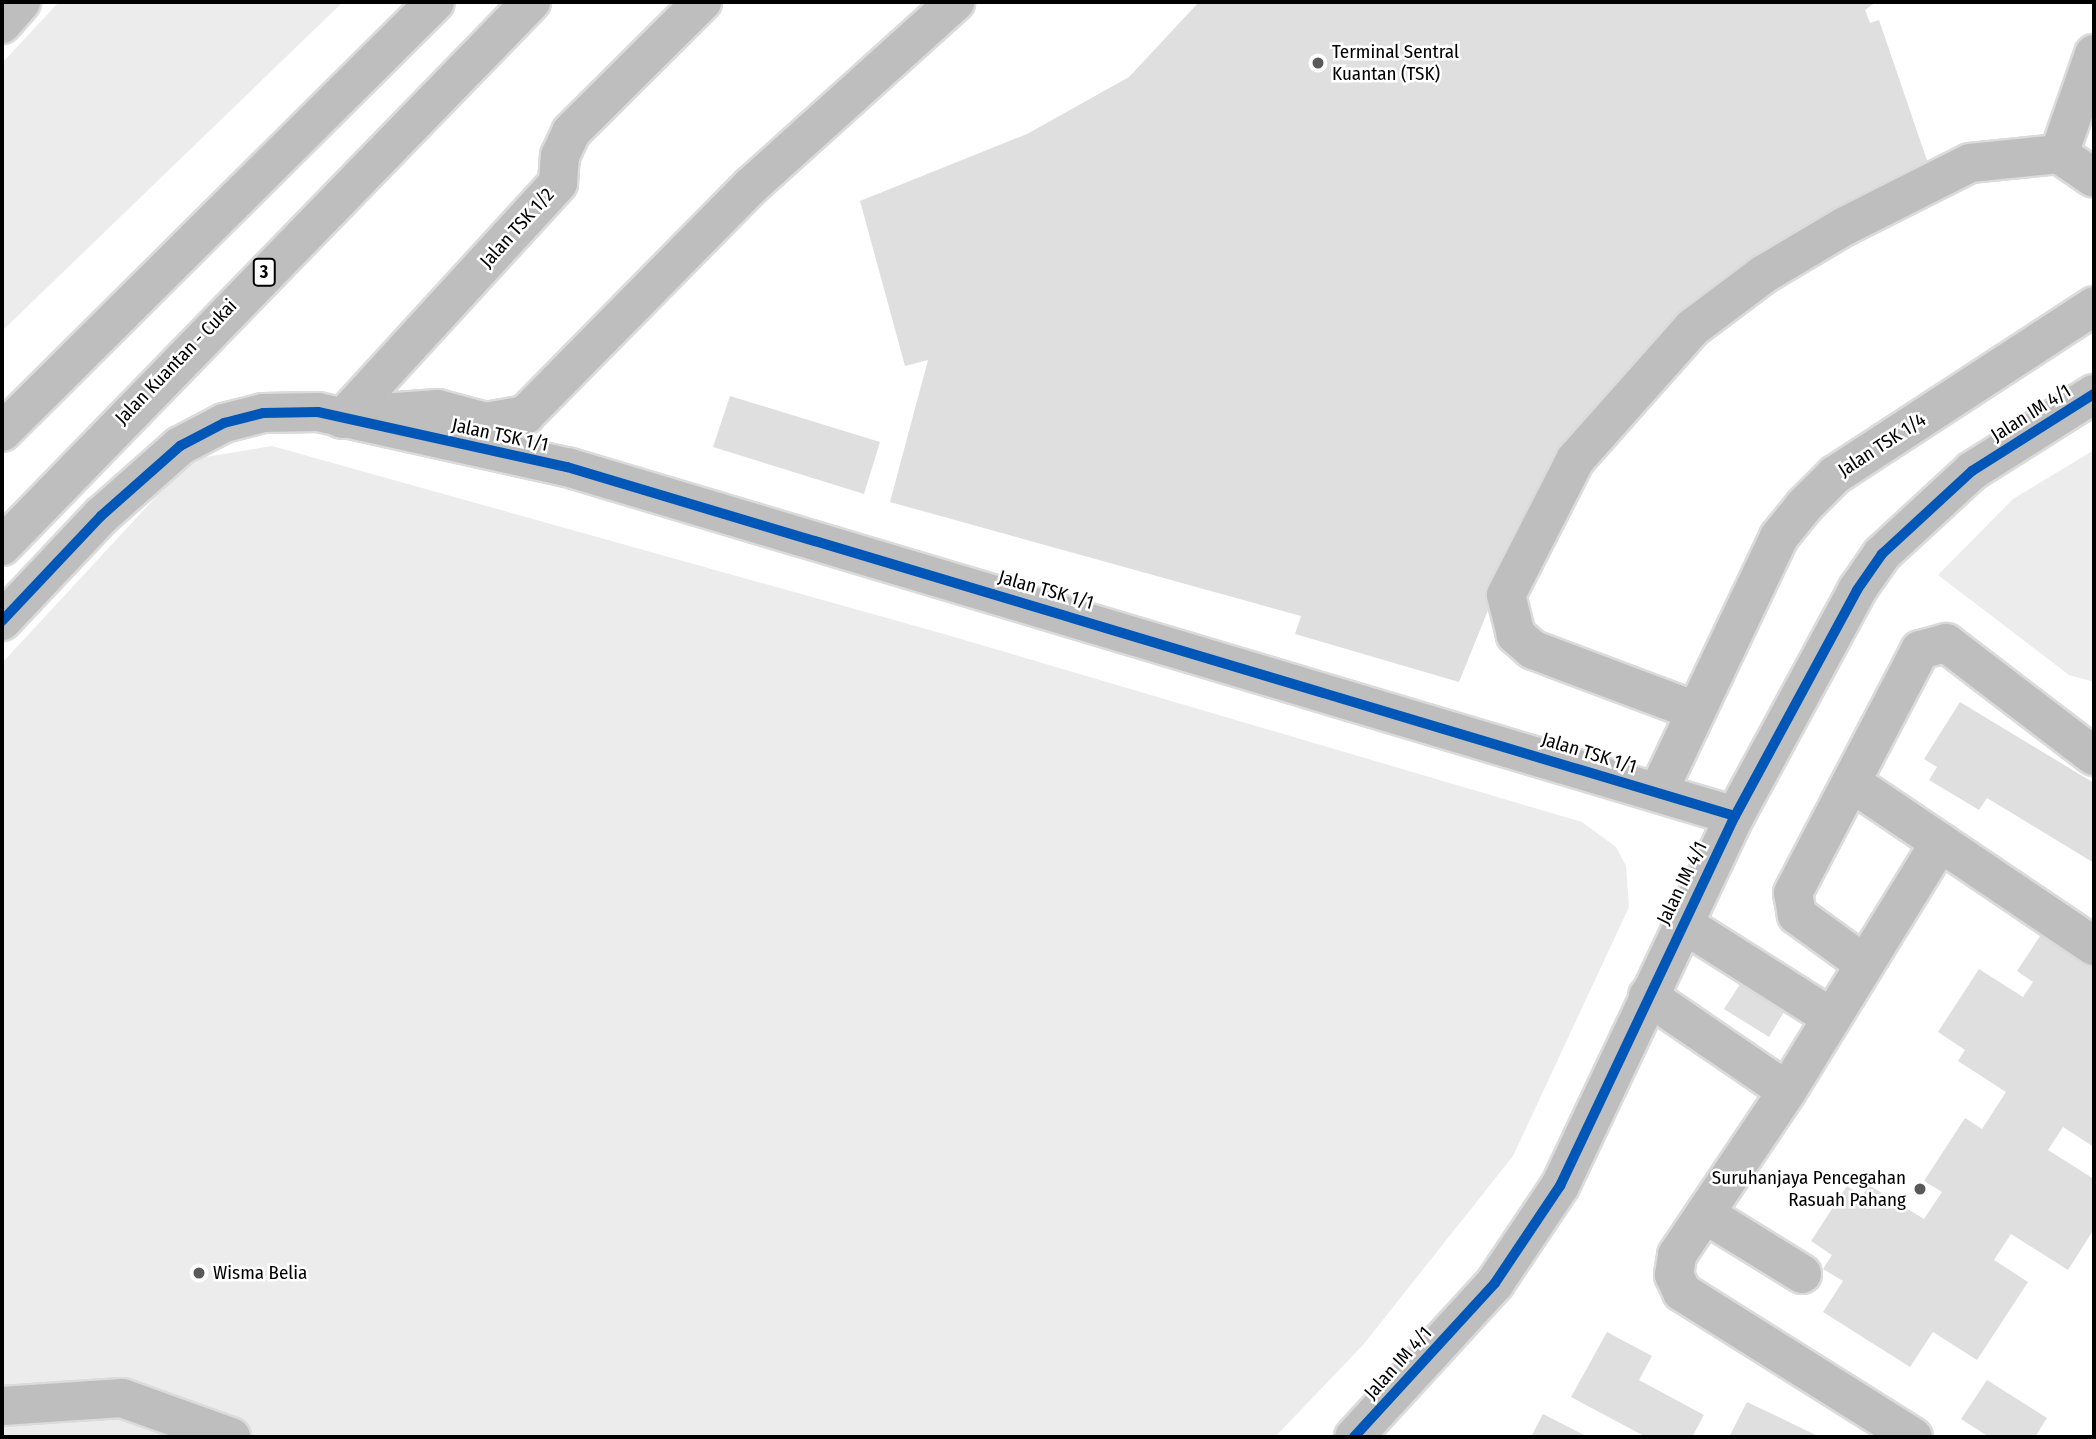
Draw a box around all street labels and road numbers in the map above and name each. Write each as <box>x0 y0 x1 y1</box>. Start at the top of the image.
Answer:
street label: Jalan TSK 1/2 <box>475 183 559 273</box>
road number: 3 <box>252 258 276 286</box>
street label: Jalan Kuantan - Cukai <box>110 295 242 429</box>
street label: Jalan IM 4/1 <box>1987 380 2075 446</box>
street label: Jalan TSK 1/4 <box>1834 408 1930 482</box>
street label: Jalan TSK 1/1 <box>450 414 550 456</box>
street label: Jalan TSK 1/1 <box>996 566 1096 614</box>
street label: Jalan TSK 1/1 <box>1539 728 1639 778</box>
street label: Jalan IM 4/1 <box>1652 838 1712 928</box>
street label: Jalan IM 4/1 <box>1359 1322 1437 1404</box>

